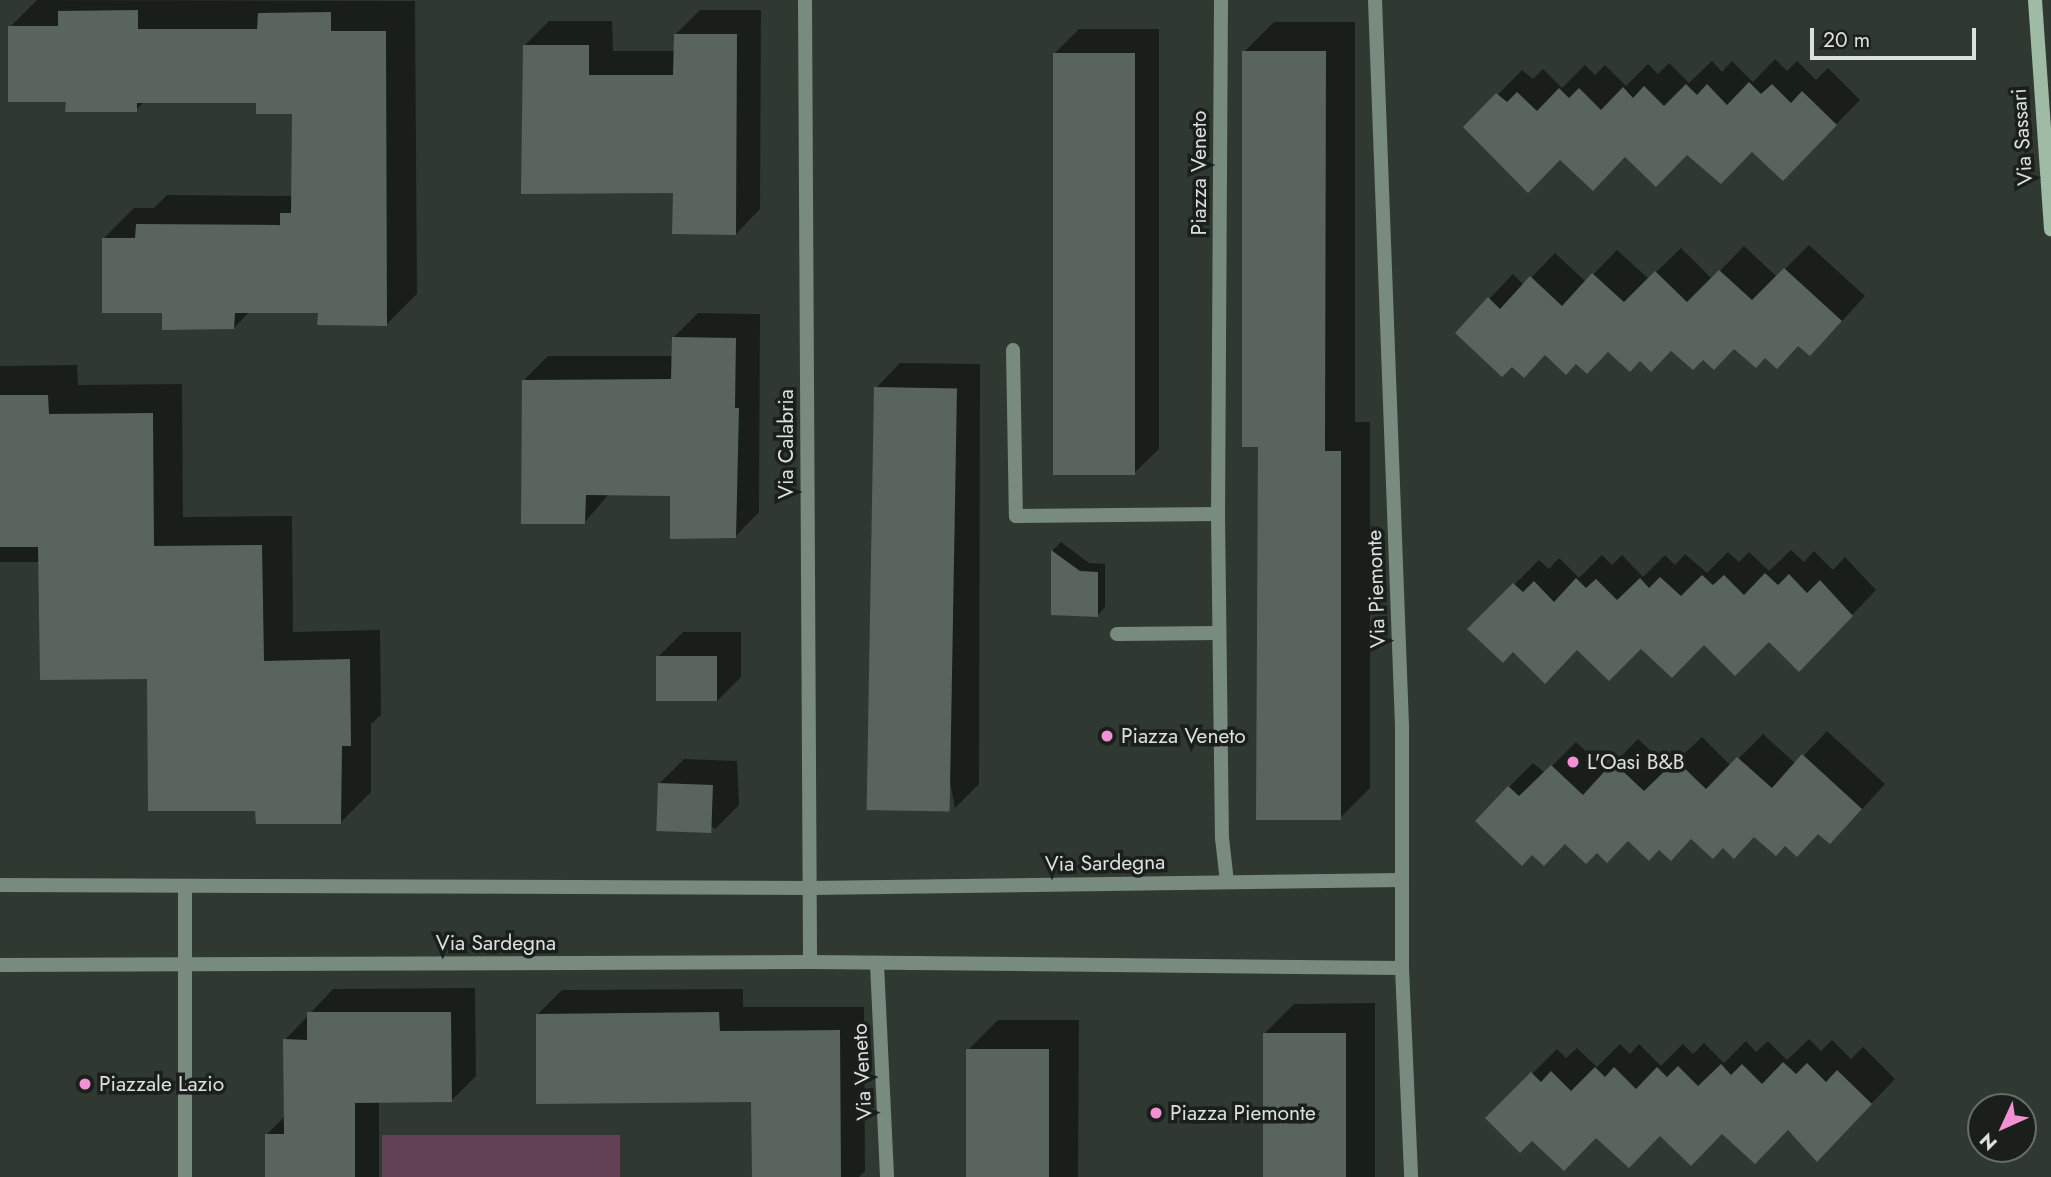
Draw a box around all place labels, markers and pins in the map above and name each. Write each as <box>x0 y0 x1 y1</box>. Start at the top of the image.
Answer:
place label: Piazza Veneto <box>1121 723 1246 749</box>
marker: Piazza Veneto <box>1099 728 1115 744</box>
place label: L'Oasi B&B <box>1587 749 1684 775</box>
marker: L'Oasi B&B <box>1565 754 1581 770</box>
place label: Piazzale Lazio <box>99 1071 224 1097</box>
marker: Piazzale Lazio <box>77 1076 93 1092</box>
place label: Piazza Piemonte <box>1170 1100 1316 1126</box>
marker: Piazza Piemonte <box>1148 1105 1164 1121</box>

